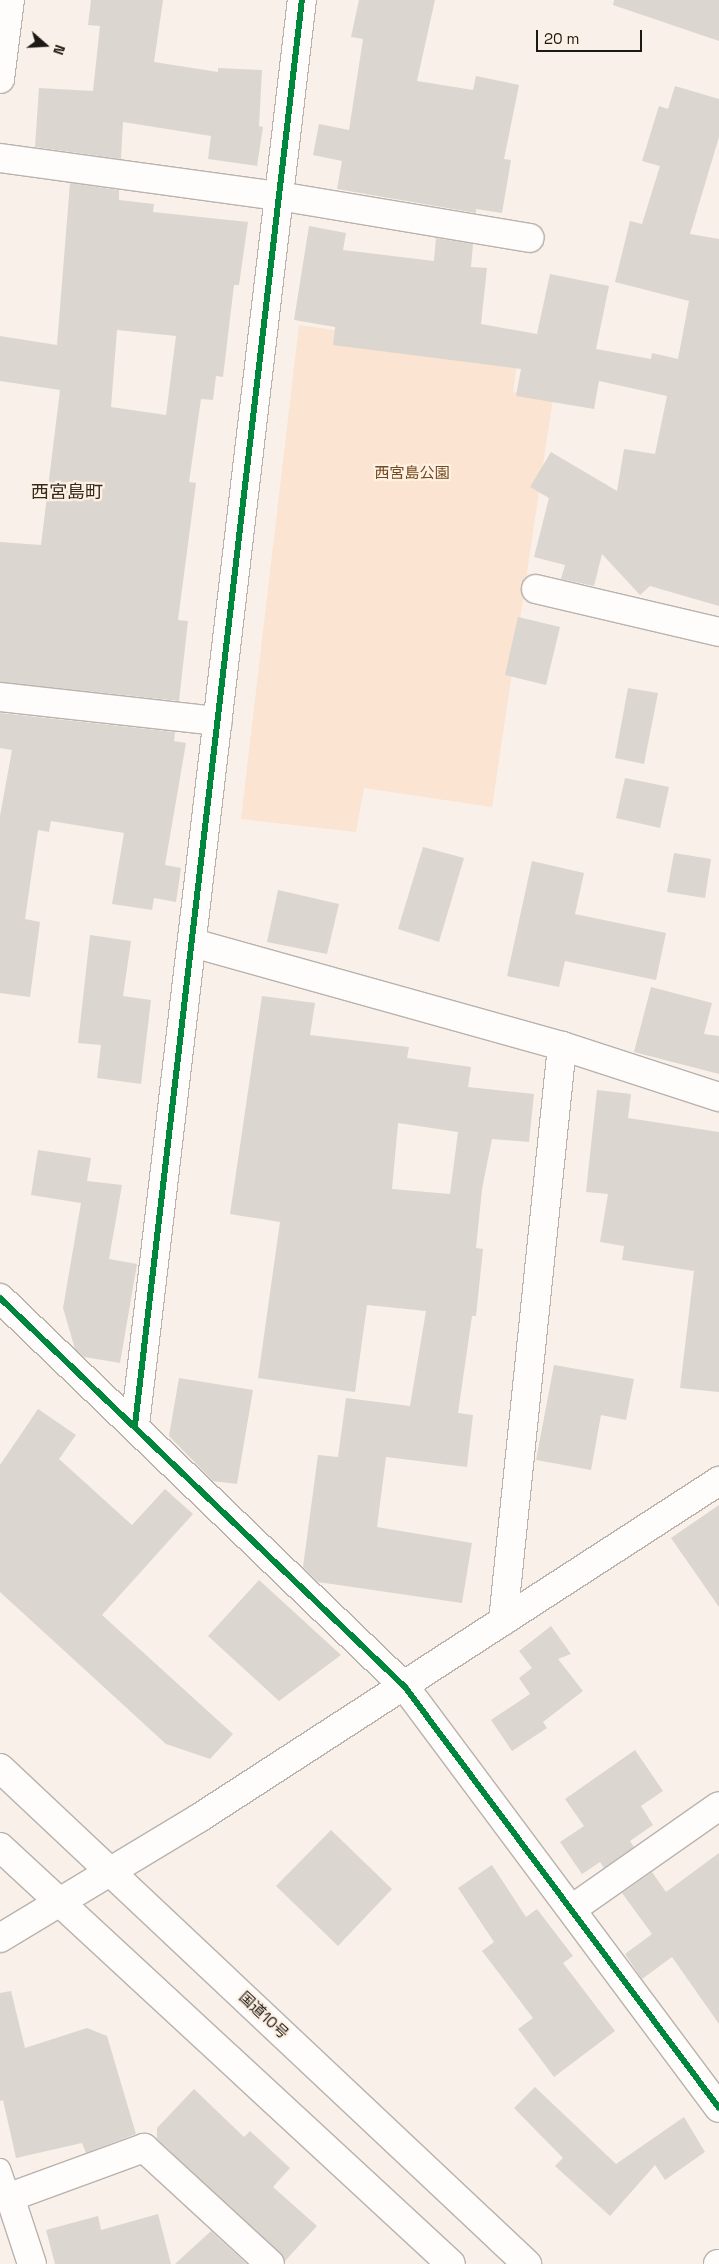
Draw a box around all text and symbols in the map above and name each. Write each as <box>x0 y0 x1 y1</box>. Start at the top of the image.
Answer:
north arrow <box>20 20 70 70</box>
scale bar <box>539 20 645 52</box>
text: 20 m <box>544 29 579 48</box>
text: N <box>49 43 69 57</box>
park label: 西宮島公園 <box>375 464 449 482</box>
district label: 西宮島町 <box>31 481 103 503</box>
street label: 国道10号 <box>236 1988 292 2042</box>

